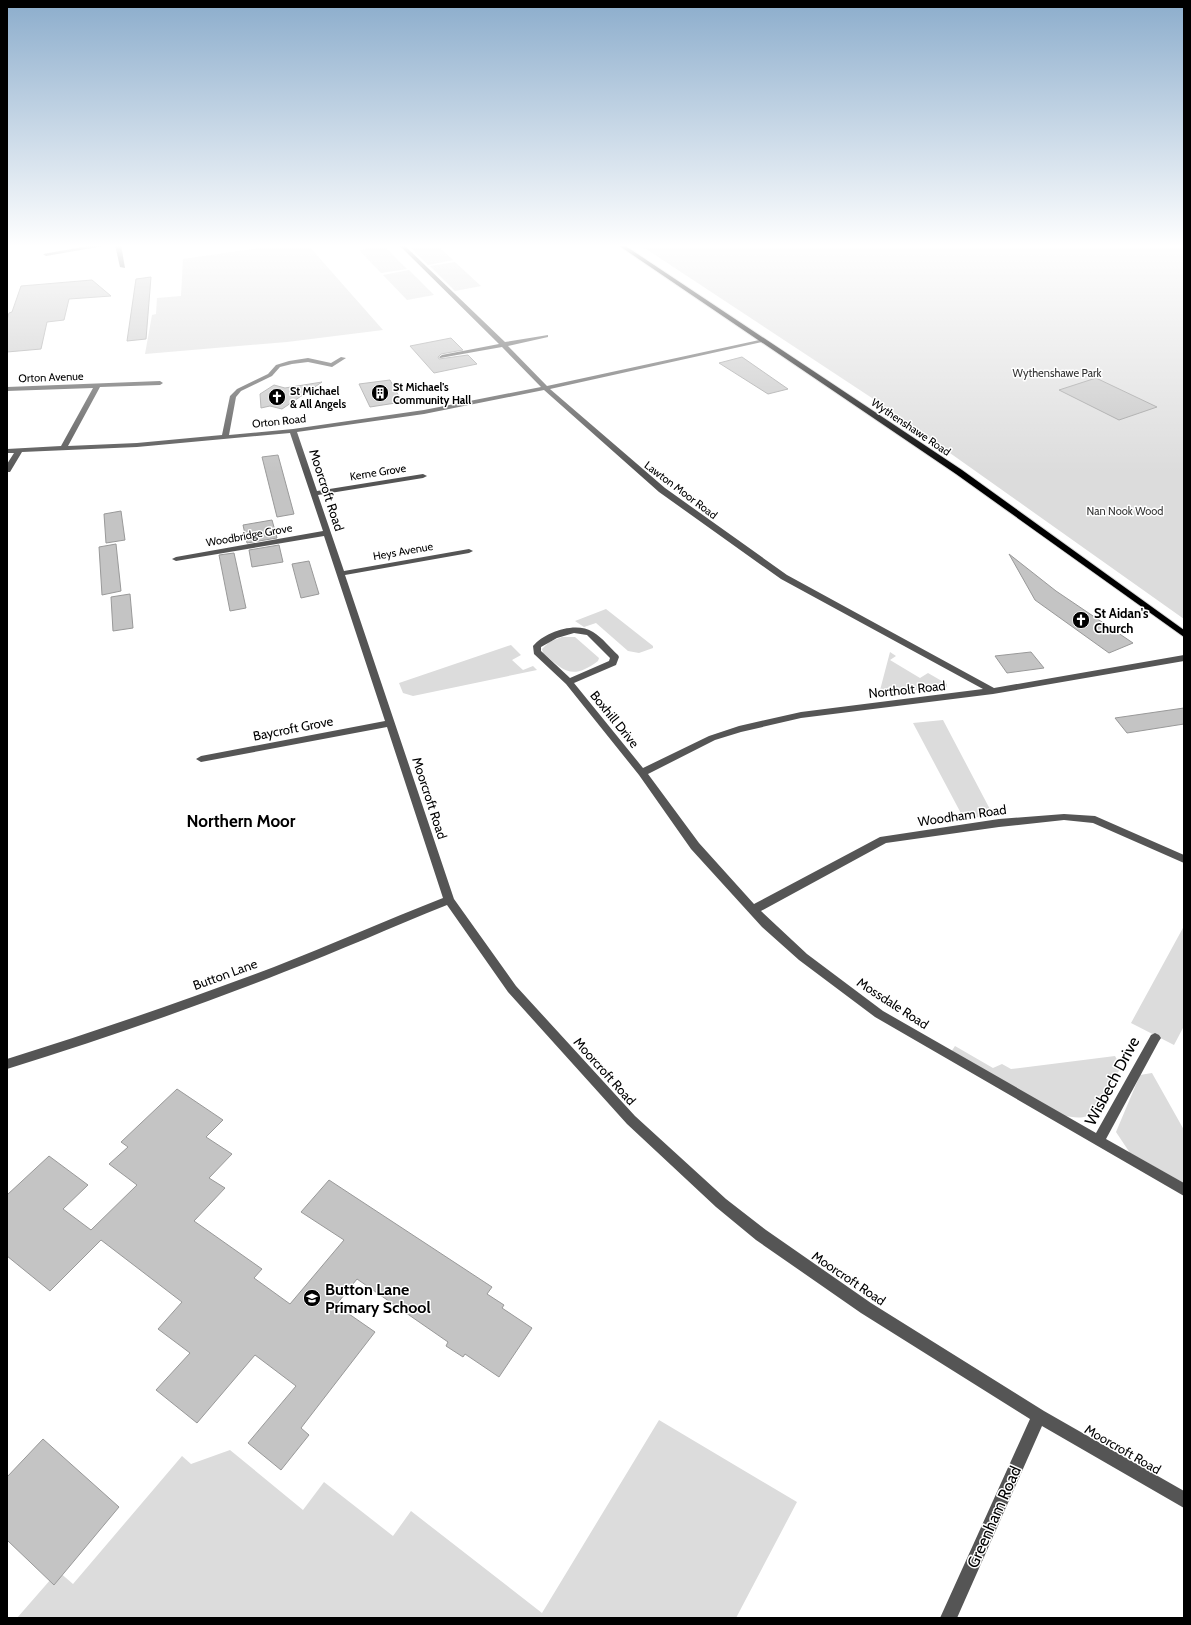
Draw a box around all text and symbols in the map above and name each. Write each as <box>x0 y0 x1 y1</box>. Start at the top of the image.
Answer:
park label: Wythenshawe Park <box>1013 366 1101 380</box>
street label: Orton Avenue <box>18 369 84 385</box>
place label: St Michael's Community Hall <box>393 380 471 407</box>
building icon: St Michael's Community Hall <box>370 383 390 403</box>
place label: St Michael & All Angels <box>290 384 346 411</box>
church icon: St Michael & All Angels <box>267 387 287 407</box>
street label: Wythenshawe Road <box>869 395 953 459</box>
street label: Orton Road <box>251 411 307 431</box>
street label: Moorcroft Road <box>306 447 348 533</box>
street label: Lawton Moor Road <box>642 458 720 522</box>
street label: Kerne Grove <box>349 461 407 483</box>
park label: Nan Nook Wood <box>1087 504 1163 518</box>
street label: Woodbridge Grove <box>205 520 294 549</box>
street label: Heys Avenue <box>372 539 434 563</box>
place label: St Aidan's Church <box>1094 605 1149 636</box>
church icon: St Aidan's Church <box>1071 610 1091 630</box>
street label: Northolt Road <box>868 677 946 701</box>
street label: Boxhill Drive <box>587 687 643 751</box>
street label: Baycroft Grove <box>252 712 335 744</box>
street label: Moorcroft Road <box>409 755 451 841</box>
street label: Woodham Road <box>917 801 1007 829</box>
district label: Northern Moor <box>187 811 296 831</box>
street label: Button Lane <box>191 955 260 993</box>
street label: Mossdale Road <box>854 974 932 1032</box>
street label: Wisbech Drive <box>1081 1033 1143 1129</box>
street label: Moorcroft Road <box>570 1034 640 1108</box>
street label: Moorcroft Road <box>809 1247 889 1309</box>
place label: Button Lane Primary School <box>325 1280 431 1317</box>
school or university icon: Button Lane Primary School <box>302 1288 322 1308</box>
street label: Moorcroft Road <box>1082 1421 1164 1477</box>
street label: Greenham Road <box>963 1463 1025 1571</box>

